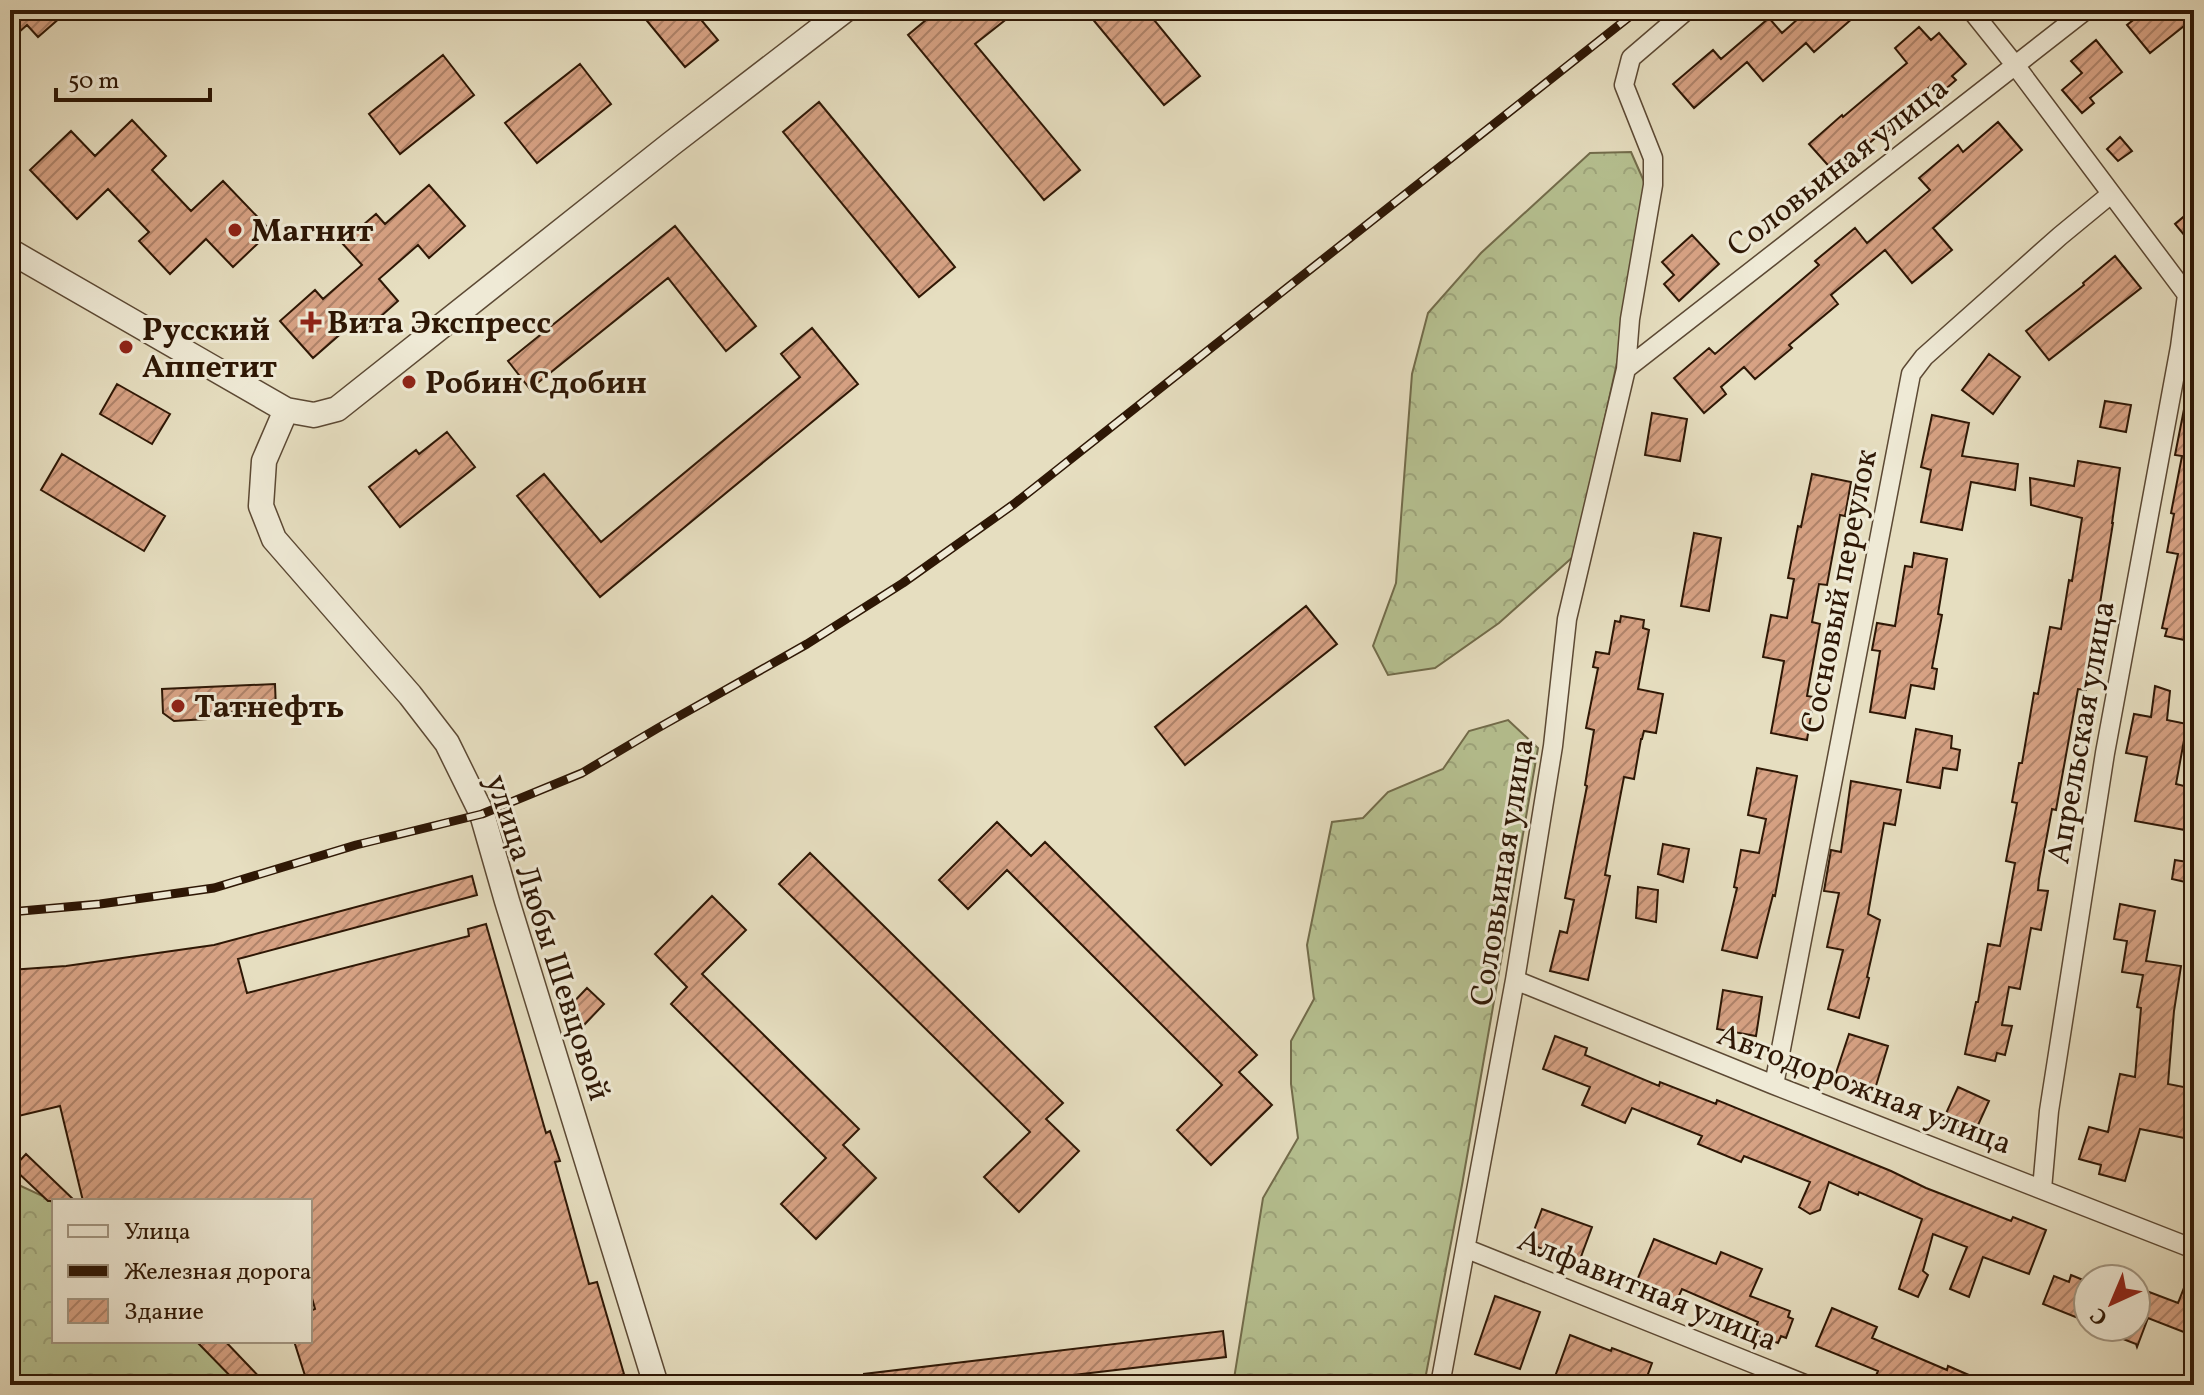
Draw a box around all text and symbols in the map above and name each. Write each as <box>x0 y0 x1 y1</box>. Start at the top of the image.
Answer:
scale bar <box>56 52 210 102</box>
text: 50 m <box>68 65 120 99</box>
street label: Соловьиная улица <box>1719 68 1959 269</box>
place label: Магнит <box>251 211 374 255</box>
marker: Магнит <box>226 221 244 239</box>
place label: Вита Экспресс <box>327 303 551 347</box>
place label: Русский Аппетит <box>142 310 278 391</box>
marker: Вита Экспресс <box>302 313 320 331</box>
marker: Русский Аппетит <box>117 338 135 356</box>
place label: Робин Сдобин <box>425 363 647 407</box>
marker: Робин Сдобин <box>400 373 418 391</box>
street label: Сосновый переулок <box>1792 446 1890 737</box>
street label: Апрельская улица <box>2038 598 2128 867</box>
place label: Татнефть <box>194 687 344 731</box>
marker: Татнефть <box>169 697 187 715</box>
street label: Соловьиная улица <box>1461 736 1547 1009</box>
street label: улица Любы Шевцовой <box>473 769 620 1107</box>
street label: Автодорожная улица <box>1710 1014 2018 1167</box>
legend <box>52 1199 312 1343</box>
text: Улица <box>124 1216 191 1250</box>
street label: Алфавитная улица <box>1510 1220 1783 1364</box>
text: Железная дорога <box>124 1256 312 1290</box>
north arrow <box>2072 1263 2152 1343</box>
text: Здание <box>124 1296 204 1330</box>
text: С <box>2084 1300 2116 1332</box>

